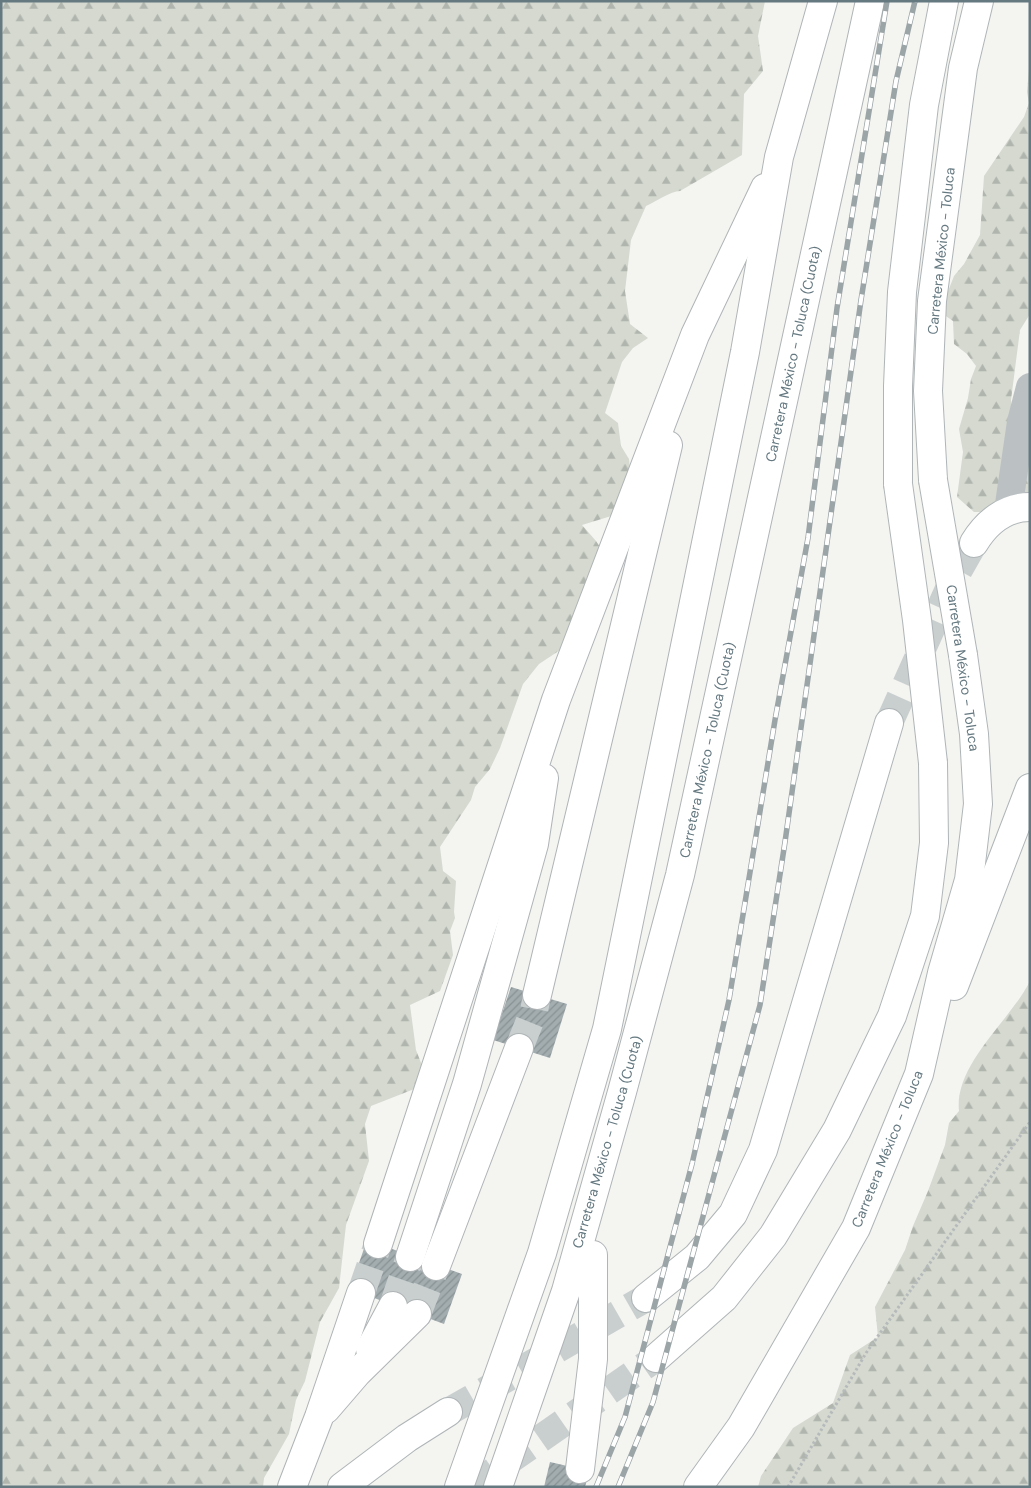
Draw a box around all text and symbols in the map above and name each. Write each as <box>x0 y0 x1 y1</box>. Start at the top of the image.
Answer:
street label: Carretera México - Toluca <box>923 167 959 335</box>
street label: Carretera México - Toluca (Cuota) <box>761 244 825 464</box>
street label: Carretera México - Toluca <box>942 584 984 752</box>
street label: Carretera México - Toluca (Cuota) <box>675 640 739 860</box>
street label: Carretera México - Toluca (Cuota) <box>568 1034 646 1250</box>
street label: Carretera México - Toluca <box>847 1068 927 1230</box>

